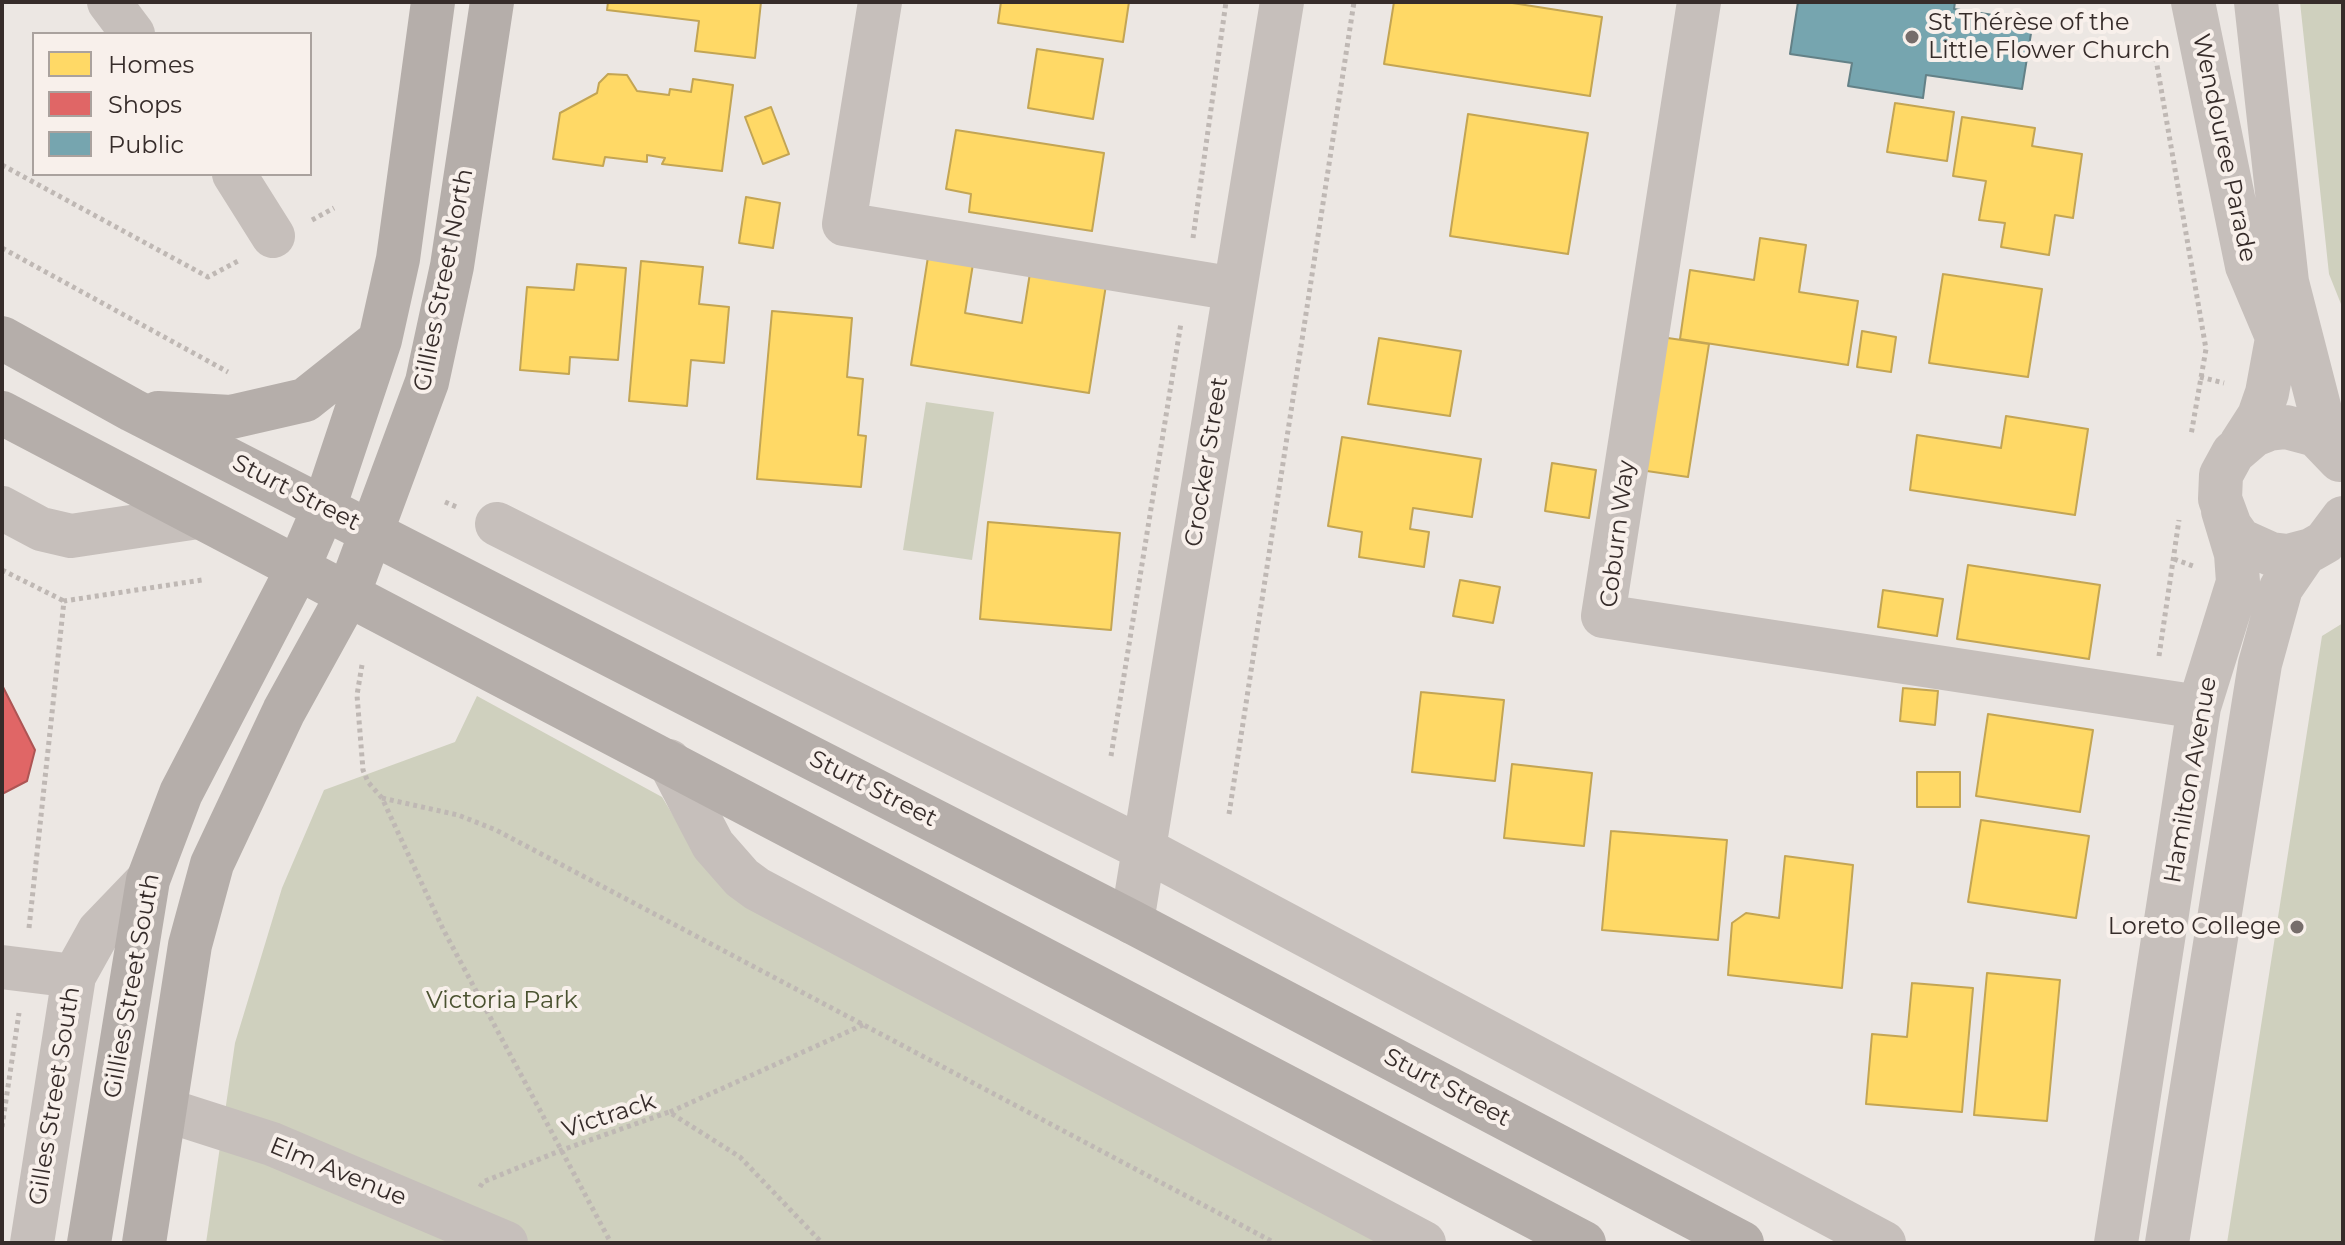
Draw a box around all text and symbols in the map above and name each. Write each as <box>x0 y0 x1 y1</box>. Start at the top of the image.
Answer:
place label: St Thérèse of the Little Flower Church <box>1928 9 2170 65</box>
marker: St Thérèse of the Little Flower Church <box>1903 28 1921 46</box>
street label: Wendouree Parade <box>2186 31 2262 265</box>
legend <box>32 32 312 176</box>
text: Homes <box>108 50 194 79</box>
text: Shops <box>108 90 182 119</box>
text: Public <box>108 130 184 159</box>
street label: Gillies Street North <box>408 166 480 394</box>
street label: Crocker Street <box>1179 375 1235 549</box>
street label: Sturt Street <box>227 449 365 537</box>
street label: Coburn Way <box>1595 459 1641 609</box>
street label: Hamilton Avenue <box>2159 674 2223 886</box>
street label: Sturt Street <box>804 745 942 833</box>
street label: Gillies Street South <box>98 871 166 1101</box>
place label: Loreto College <box>2108 913 2281 941</box>
marker: Loreto College <box>2288 918 2306 936</box>
street label: Gilles Street South <box>23 985 87 1207</box>
park label: Victoria Park <box>426 987 578 1015</box>
street label: Sturt Street <box>1379 1043 1515 1133</box>
street label: Victrack <box>559 1087 659 1145</box>
street label: Elm Avenue <box>265 1132 411 1212</box>

